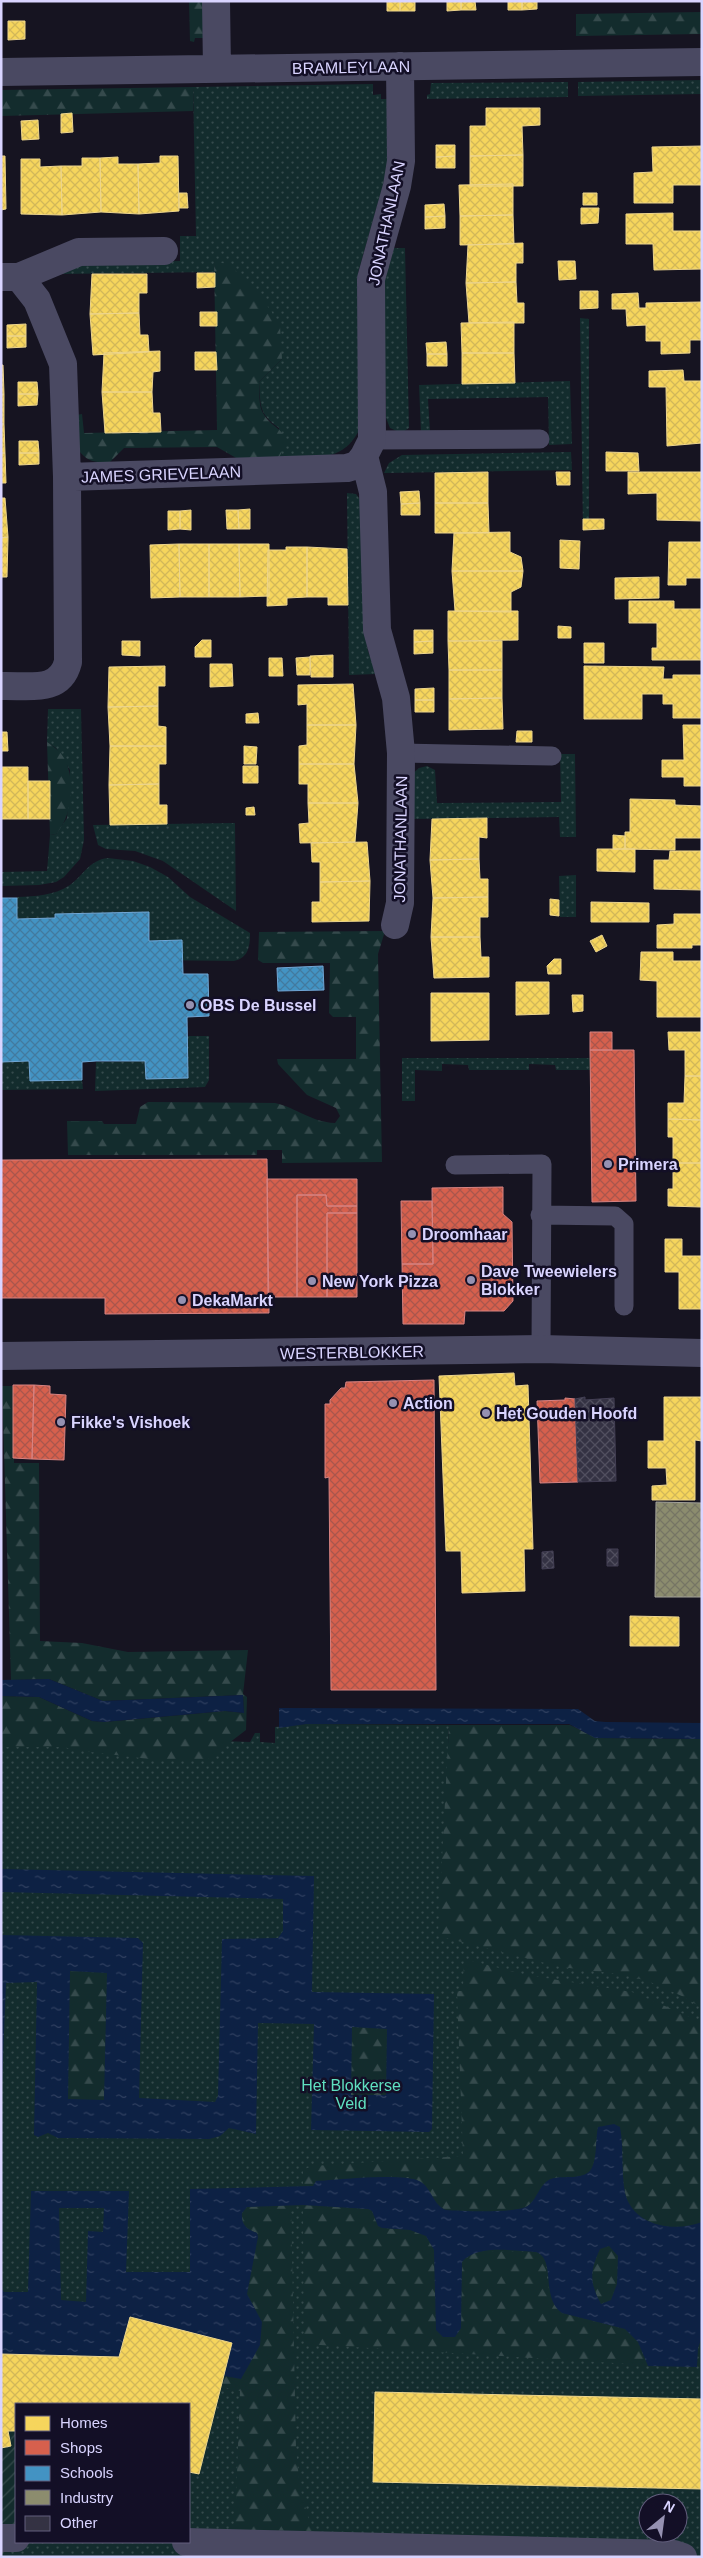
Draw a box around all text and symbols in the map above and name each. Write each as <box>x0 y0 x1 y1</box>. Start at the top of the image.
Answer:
street label: BRAMLEYLAAN <box>292 58 410 77</box>
street label: JONATHANLAAN <box>365 159 408 287</box>
street label: JAMES GRIEVELAAN <box>81 463 241 486</box>
street label: JONATHANLAAN <box>391 775 410 903</box>
place label: OBS De Bussel <box>200 997 316 1014</box>
marker: OBS De Bussel <box>184 999 196 1011</box>
place label: Primera <box>618 1156 678 1173</box>
marker: Primera <box>602 1158 614 1170</box>
place label: Droomhaar <box>422 1226 507 1243</box>
marker: Droomhaar <box>406 1228 418 1240</box>
place label: Dave Tweewielers Blokker <box>481 1263 617 1298</box>
place label: New York Pizza <box>322 1273 438 1290</box>
marker: Dave Tweewielers Blokker <box>465 1274 477 1286</box>
marker: New York Pizza <box>306 1275 318 1287</box>
place label: DekaMarkt <box>192 1292 274 1309</box>
marker: DekaMarkt <box>176 1294 188 1306</box>
street label: WESTERBLOKKER <box>280 1343 424 1362</box>
place label: Action <box>403 1395 453 1412</box>
marker: Action <box>387 1397 399 1409</box>
place label: Het Gouden Hoofd <box>496 1405 637 1422</box>
marker: Het Gouden Hoofd <box>480 1407 492 1419</box>
place label: Fikke's Vishoek <box>71 1414 190 1431</box>
marker: Fikke's Vishoek <box>55 1416 67 1428</box>
park label: Het Blokkerse Veld <box>301 2077 401 2112</box>
legend <box>15 2403 190 2543</box>
text: Homes <box>60 2414 108 2431</box>
text: Shops <box>60 2439 103 2456</box>
text: Schools <box>60 2464 113 2481</box>
text: Industry <box>60 2489 114 2506</box>
north arrow <box>638 2493 688 2543</box>
text: N <box>661 2497 678 2516</box>
text: Other <box>60 2514 98 2531</box>

